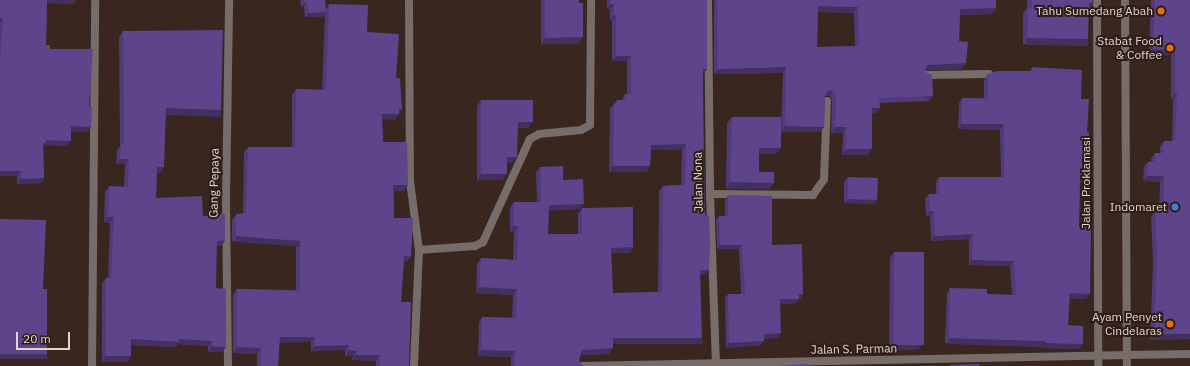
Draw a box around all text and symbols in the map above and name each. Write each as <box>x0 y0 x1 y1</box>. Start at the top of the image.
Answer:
place label: Tahu Sumedang Abah <box>1036 4 1153 18</box>
marker: Tahu Sumedang Abah <box>1156 6 1166 16</box>
place label: Stabat Food & Coffee <box>1097 34 1162 62</box>
marker: Stabat Food & Coffee <box>1165 43 1175 53</box>
street label: Jalan Proklamasi <box>1079 137 1093 229</box>
street label: Gang Pepaya <box>206 148 222 218</box>
street label: Jalan Nona <box>690 152 706 212</box>
place label: Indomaret <box>1110 200 1167 214</box>
marker: Indomaret <box>1170 202 1180 212</box>
place label: Ayam Penyet Cindelaras <box>1092 310 1162 338</box>
marker: Ayam Penyet Cindelaras <box>1165 319 1175 329</box>
scale bar <box>18 324 72 350</box>
text: 20 m <box>23 331 51 346</box>
street label: Jalan S. Parman <box>811 341 897 357</box>

